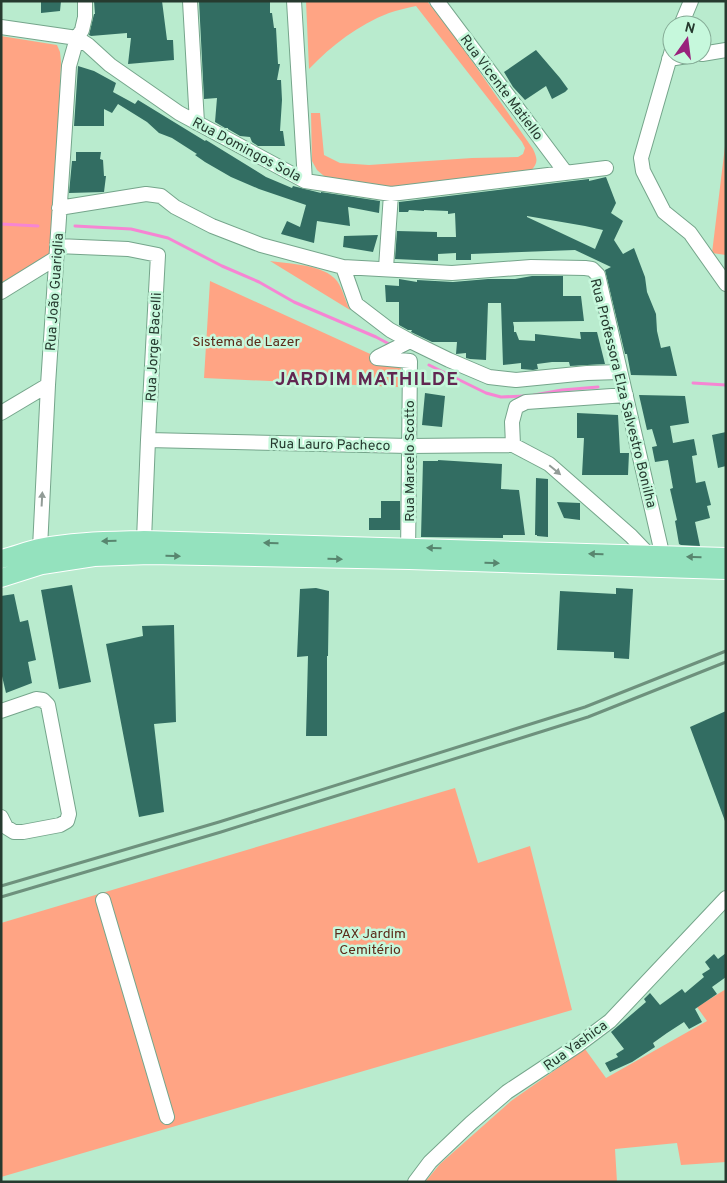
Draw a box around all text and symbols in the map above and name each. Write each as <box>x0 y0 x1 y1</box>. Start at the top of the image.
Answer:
north arrow <box>662 15 712 65</box>
text: N <box>683 19 697 38</box>
street label: Rua Vicente Matiello <box>456 32 546 144</box>
street label: Rua Domingos Sola <box>189 114 304 186</box>
street label: Rua João Guariglia <box>43 233 68 352</box>
street label: Rua Professora Elza Salvestro Bonilha <box>586 277 659 510</box>
street label: Rua Jorge Bacelli <box>143 292 166 402</box>
park label: Sistema de Lazer <box>192 334 300 351</box>
district label: JARDIM MATHILDE <box>275 368 459 392</box>
street label: Rua Marcelo Scotto <box>402 400 419 522</box>
street label: Rua Lauro Pacheco <box>269 436 391 455</box>
one-way arrow <box>548 464 561 475</box>
one-way arrow <box>39 491 47 507</box>
one-way arrow <box>101 537 117 545</box>
one-way arrow <box>263 539 279 547</box>
one-way arrow <box>425 544 441 552</box>
one-way arrow <box>588 549 604 557</box>
one-way arrow <box>165 552 181 560</box>
one-way arrow <box>686 552 702 560</box>
one-way arrow <box>327 555 343 563</box>
one-way arrow <box>484 559 500 567</box>
park label: PAX Jardim Cemitério <box>334 926 406 959</box>
street label: Rua Yashica <box>541 1017 611 1075</box>

